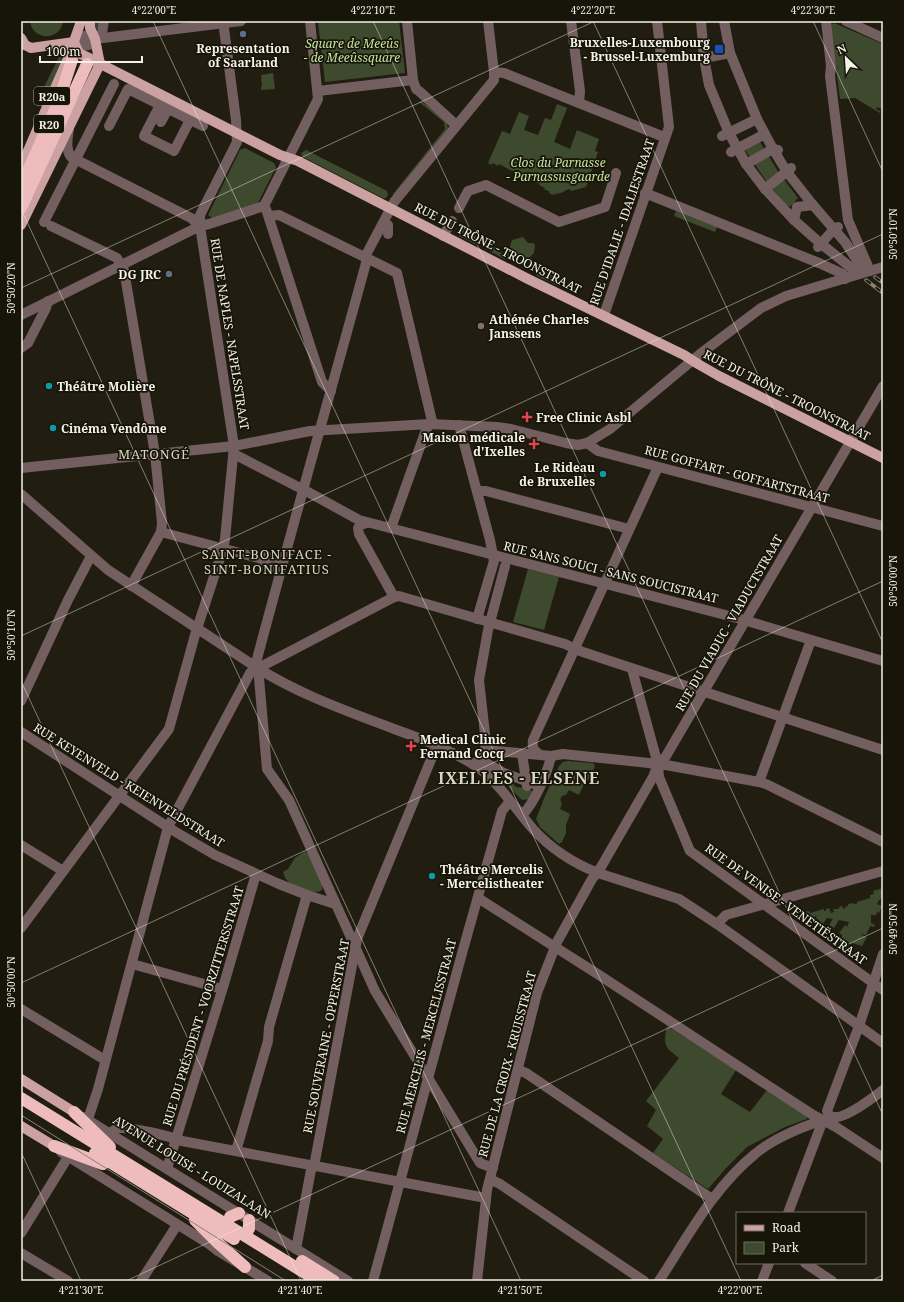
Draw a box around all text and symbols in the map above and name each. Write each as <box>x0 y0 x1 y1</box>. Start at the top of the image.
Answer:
text: 4°22'00"E <box>132 3 176 17</box>
text: 4°22'10"E <box>351 3 395 17</box>
text: 4°22'20"E <box>571 3 615 17</box>
text: 4°22'30"E <box>791 3 835 17</box>
marker: Representation of Saarland <box>238 29 248 39</box>
place label: Bruxelles-Luxembourg - Brussel-Luxemburg <box>570 34 710 65</box>
park label: Square de Meeûs - de Meeûssquare <box>304 35 400 66</box>
scale bar <box>40 38 142 64</box>
north arrow <box>826 38 866 78</box>
place label: Representation of Saarland <box>196 40 290 71</box>
text: N <box>834 40 849 57</box>
text: 100 m <box>46 43 81 60</box>
marker: Bruxelles-Luxembourg - Brussel-Luxemburg <box>713 43 725 55</box>
road number: R20a <box>34 87 70 105</box>
road number: R20 <box>34 115 64 133</box>
street label: RUE D'IDALIE - IDALIESTRAAT <box>586 136 659 307</box>
park label: Clos du Parnasse - Parnassusgaarde <box>506 154 610 185</box>
street label: RUE DU TRÔNE - TROONSTRAAT <box>412 198 585 298</box>
text: 50°50'10"N <box>886 208 900 260</box>
street label: RUE DE NAPLES - NAPELSSTRAAT <box>206 237 254 432</box>
text: 50°50'20"N <box>4 262 18 314</box>
place label: DG JRC <box>118 266 161 283</box>
marker: DG JRC <box>164 269 174 279</box>
place label: Athénée Charles Janssens <box>488 311 589 342</box>
marker: Athénée Charles Janssens <box>476 321 486 331</box>
street label: RUE DU TRÔNE - TROONSTRAAT <box>701 345 874 445</box>
place label: Théâtre Molière <box>57 378 155 395</box>
marker: Théâtre Molière <box>44 381 54 391</box>
place label: Free Clinic Asbl <box>536 409 632 426</box>
marker: Free Clinic Asbl <box>521 411 533 423</box>
place label: Cinéma Vendôme <box>61 420 167 437</box>
marker: Cinéma Vendôme <box>48 423 58 433</box>
place label: Maison médicale d'Ixelles <box>423 429 525 460</box>
marker: Maison médicale d'Ixelles <box>528 438 540 450</box>
street label: RUE GOFFART - GOFFARTSTRAAT <box>643 441 832 507</box>
district label: MATONGÉ <box>118 445 190 463</box>
place label: Le Rideau de Bruxelles <box>519 459 595 490</box>
marker: Le Rideau de Bruxelles <box>598 469 608 479</box>
street label: RUE DU VIADUC - VIADUCTSTRAAT <box>671 531 787 714</box>
street label: RUE SANS SOUCI - SANS SOUCISTRAAT <box>502 537 721 607</box>
district label: SAINT-BONIFACE - SINT-BONIFATIUS <box>202 545 332 578</box>
text: 50°50'00"N <box>886 555 900 607</box>
text: 50°50'10"N <box>4 609 18 661</box>
street label: RUE KEYENVELD - KEIENVELDSTRAAT <box>30 719 228 851</box>
place label: Medical Clinic Fernand Cocq <box>420 731 506 762</box>
marker: Medical Clinic Fernand Cocq <box>405 740 417 752</box>
district label: IXELLES - ELSENE <box>438 767 600 789</box>
street label: RUE DE VENISE - VENETIËSTRAAT <box>702 840 871 969</box>
place label: Théâtre Mercelis - Mercelistheater <box>440 861 544 892</box>
marker: Théâtre Mercelis - Mercelistheater <box>427 871 437 881</box>
street label: RUE DU PRÉSIDENT - VOORZITTERSSTRAAT <box>158 883 248 1128</box>
text: 50°49'50"N <box>886 903 900 955</box>
street label: RUE MERCELIS - MERCELISSTRAAT <box>392 936 460 1135</box>
street label: RUE SOUVERAINE - OPPERSTRAAT <box>299 937 353 1135</box>
text: 50°50'00"N <box>4 956 18 1008</box>
street label: RUE DE LA CROIX - KRUISSTRAAT <box>474 968 540 1159</box>
street label: AVENUE LOUISE - LOUIZALAAN <box>110 1111 274 1223</box>
legend <box>736 1212 866 1264</box>
text: Road <box>772 1219 802 1236</box>
text: Park <box>772 1239 800 1256</box>
text: 4°21'30"E <box>59 1283 103 1297</box>
text: 4°21'40"E <box>278 1283 322 1297</box>
text: 4°21'50"E <box>498 1283 542 1297</box>
text: 4°22'00"E <box>718 1283 762 1297</box>

